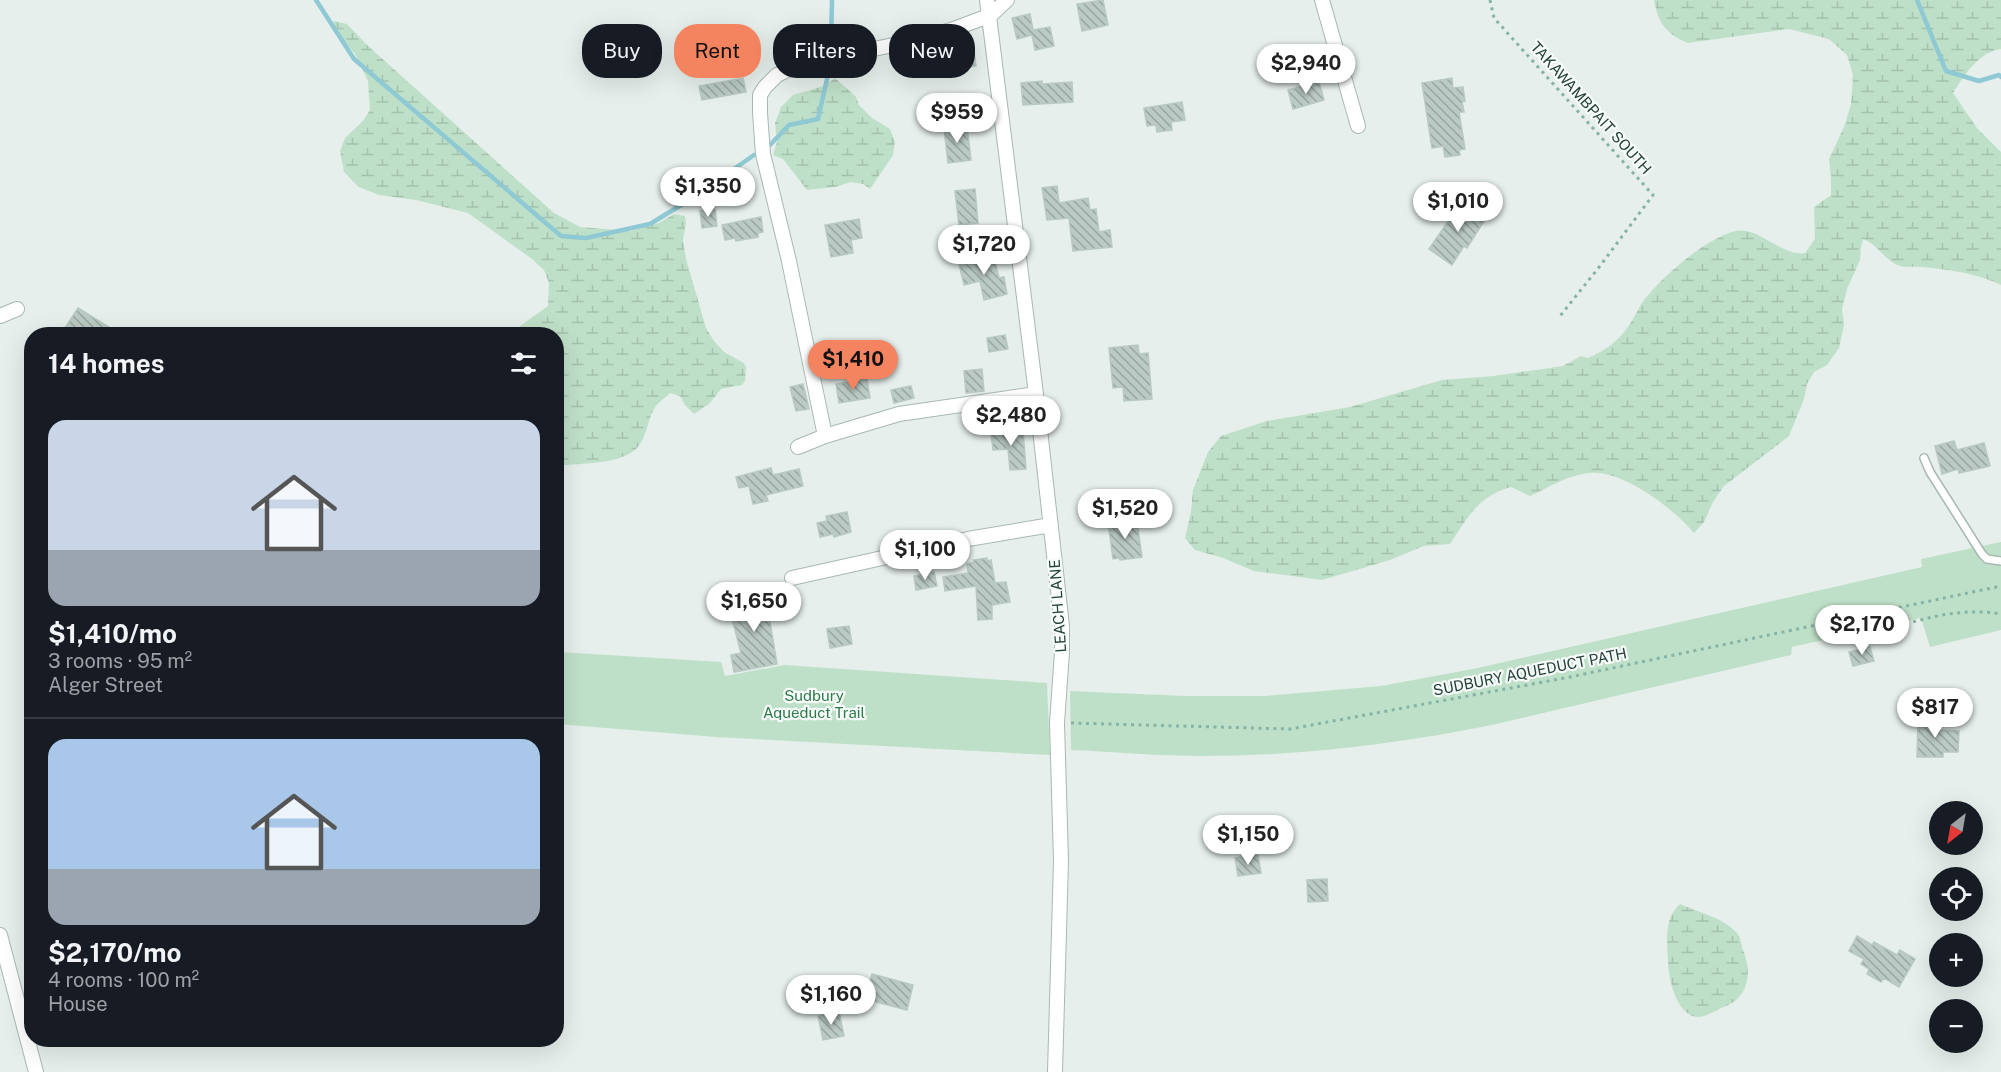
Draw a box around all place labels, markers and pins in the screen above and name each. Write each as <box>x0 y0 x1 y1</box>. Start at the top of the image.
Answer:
pin: $2,940 <box>1257 44 1355 95</box>
pin: $959 <box>921 93 993 144</box>
pin: $1,350 <box>659 167 757 218</box>
pin: $1,010 <box>1409 182 1507 233</box>
pin: $1,720 <box>935 225 1033 276</box>
pin: $1,410 <box>804 340 902 391</box>
pin: $2,480 <box>962 396 1060 447</box>
pin: $1,520 <box>1076 489 1174 540</box>
pin: $1,100 <box>876 530 974 581</box>
pin: $1,650 <box>705 582 803 633</box>
pin: $2,170 <box>1813 605 1911 656</box>
pin: $817 <box>1899 688 1971 739</box>
pin: $1,150 <box>1199 815 1297 866</box>
pin: $1,160 <box>782 975 880 1026</box>

